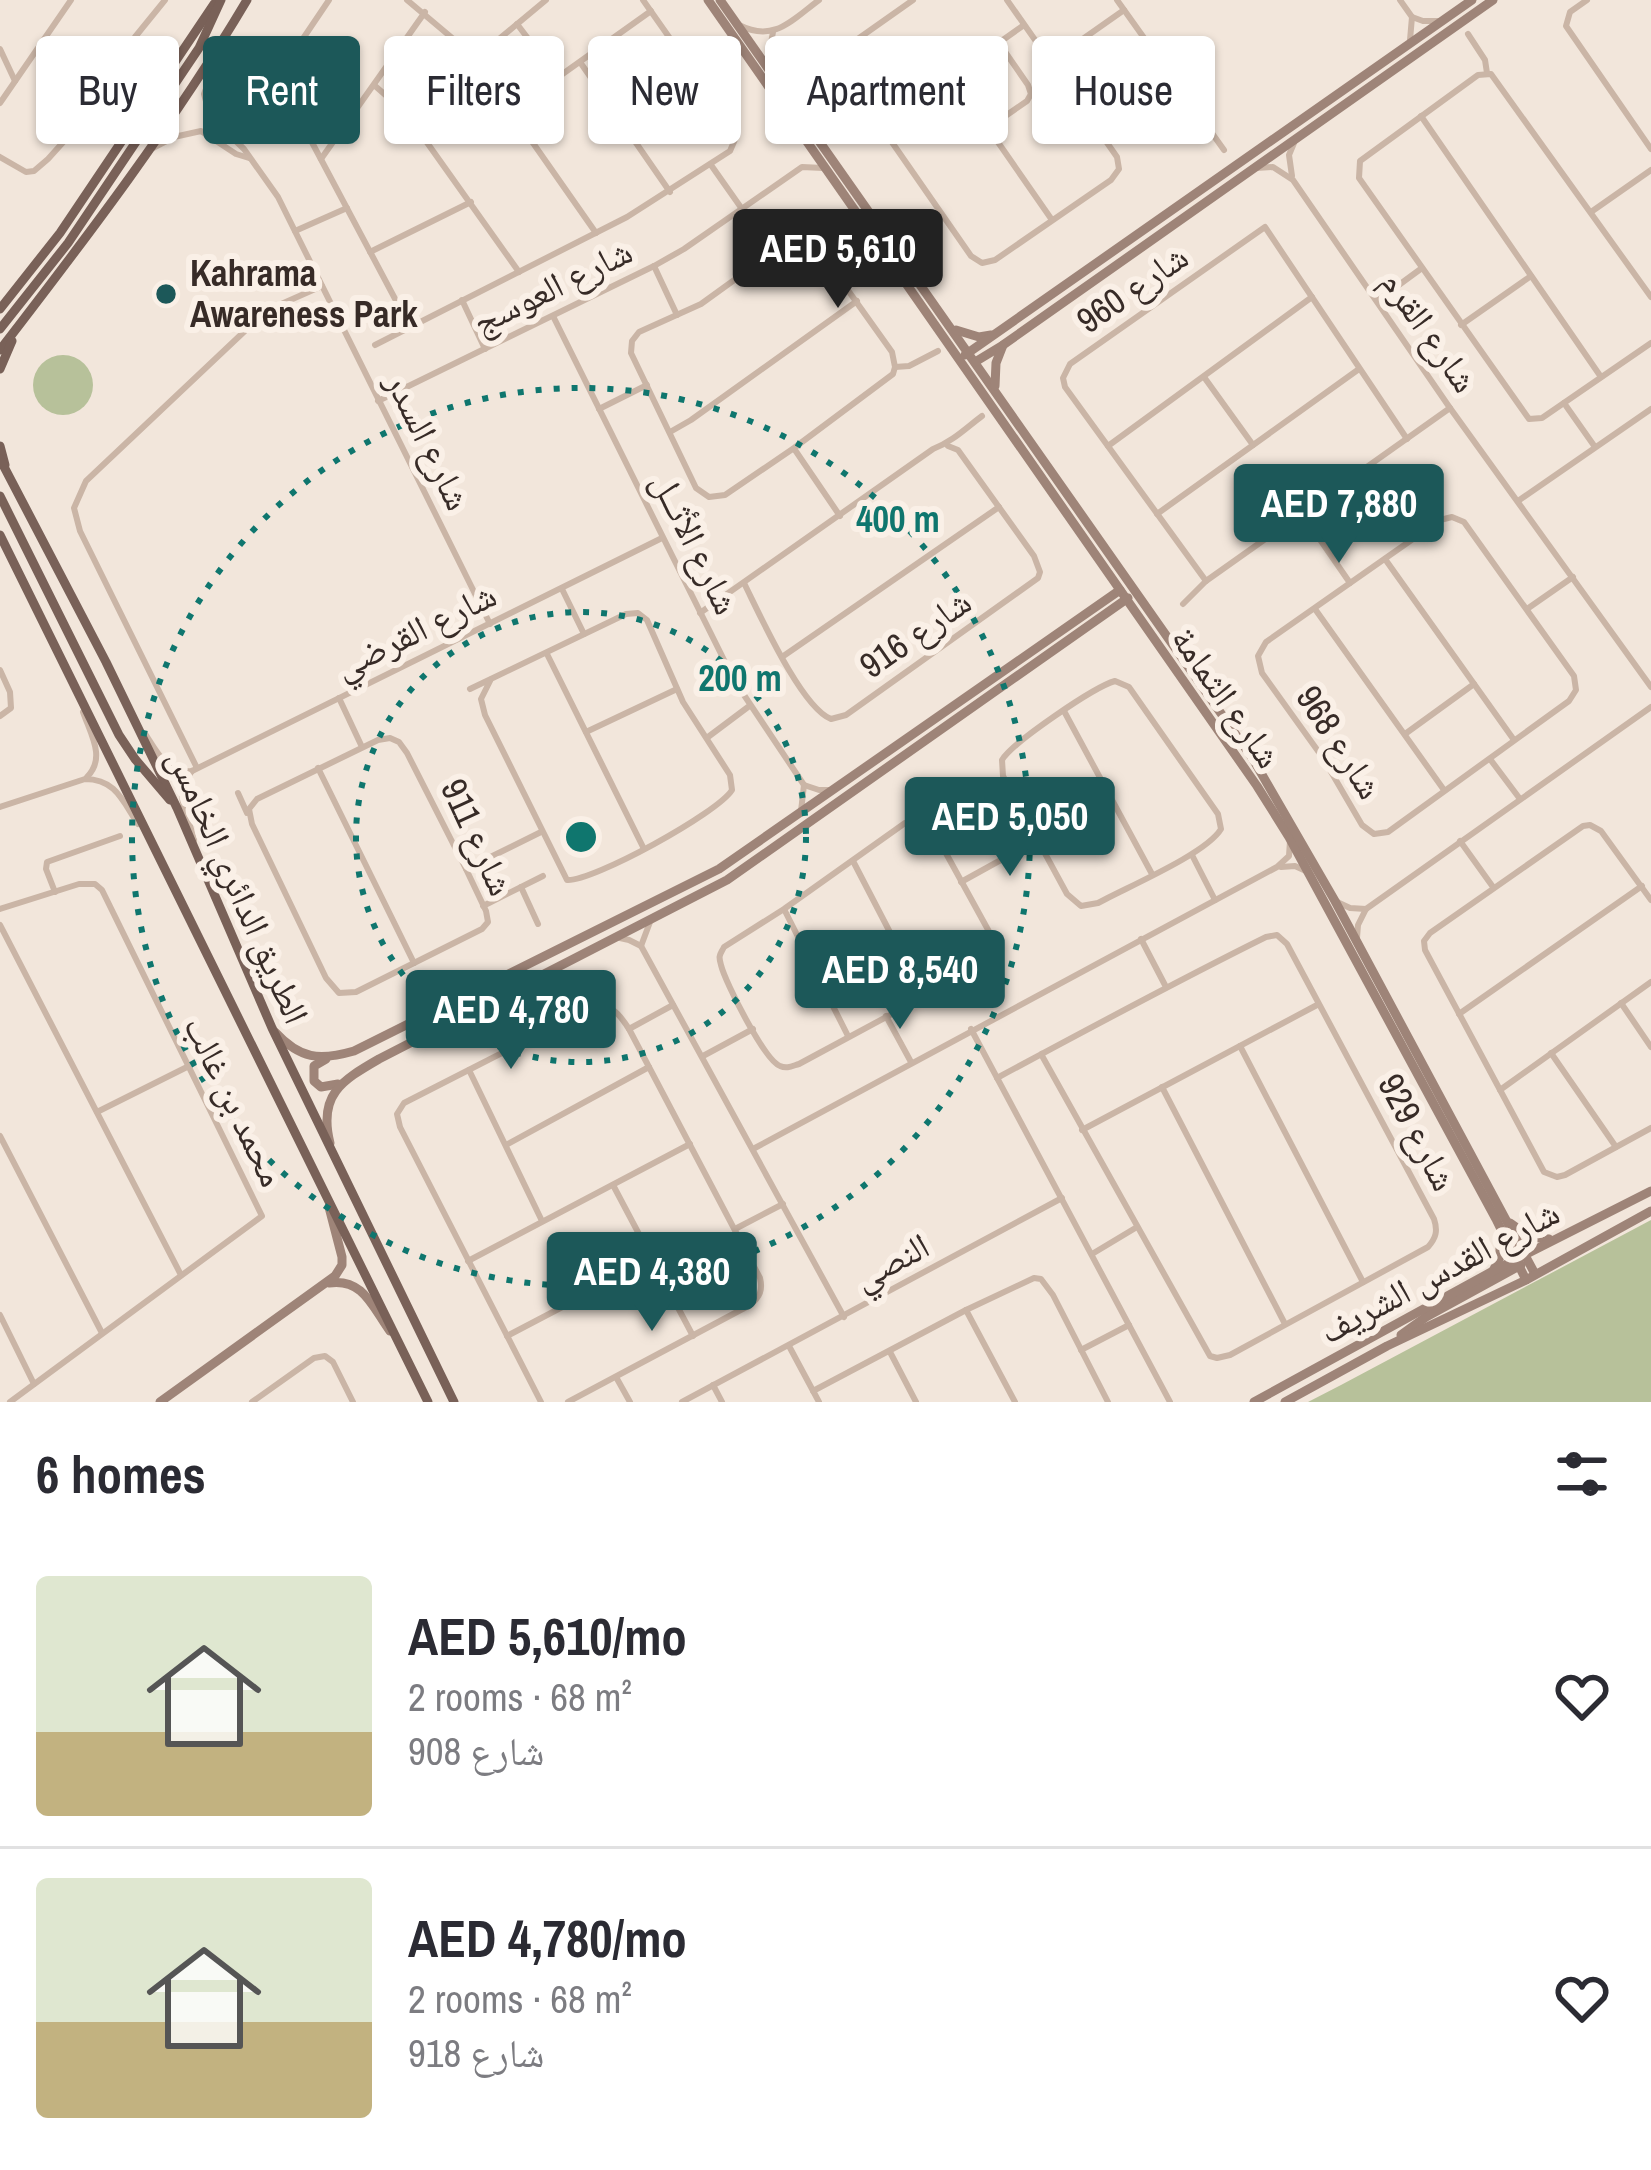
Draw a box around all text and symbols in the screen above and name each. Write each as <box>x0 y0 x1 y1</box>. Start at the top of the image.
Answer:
chip: Buy <box>36 36 179 144</box>
chip: Rent <box>203 36 360 144</box>
chip: Filters <box>384 36 564 144</box>
chip: New <box>588 36 741 144</box>
chip: Apartment <box>765 36 1008 144</box>
chip: House <box>1032 36 1215 144</box>
pin: AED 5,610 <box>701 209 975 311</box>
text: AED 5,610 <box>760 222 916 274</box>
street label: شارع العوسج <box>464 227 640 345</box>
street label: شارع 960 <box>1067 232 1197 344</box>
place label: Kahrama Awareness Park <box>190 249 418 338</box>
street label: شارع القرم <box>1370 260 1490 402</box>
marker: Kahrama Awareness Park <box>153 281 179 307</box>
street label: شارع السدر <box>375 363 483 518</box>
street label: شارع الأثــل <box>641 464 751 622</box>
pin: AED 7,880 <box>1202 464 1476 566</box>
text: AED 7,880 <box>1261 477 1417 529</box>
text: 400 m <box>856 495 940 543</box>
street label: شارع القرضي <box>326 570 506 694</box>
street label: شارع 916 <box>850 577 980 689</box>
street label: شارع الثمامة <box>1161 617 1293 777</box>
text: 200 m <box>698 654 782 702</box>
street label: شارع 968 <box>1286 676 1394 808</box>
street label: الطريق الدائري الخامس <box>152 741 321 1033</box>
street label: شارع 911 <box>430 771 526 903</box>
pin: AED 5,050 <box>873 777 1147 879</box>
text: AED 5,050 <box>932 790 1088 842</box>
centre of rings <box>560 816 602 858</box>
pin: AED 8,540 <box>763 930 1037 1032</box>
text: AED 8,540 <box>822 943 978 995</box>
pin: AED 4,780 <box>374 970 648 1072</box>
text: AED 4,780 <box>433 983 589 1035</box>
street label: محمد بن غالب <box>173 1008 297 1194</box>
street label: شارع 929 <box>1367 1065 1469 1199</box>
street label: شارع القدس الشريف <box>1311 1188 1567 1354</box>
street label: النصي <box>845 1221 940 1305</box>
pin: AED 4,380 <box>515 1232 789 1334</box>
text: AED 4,380 <box>574 1245 730 1297</box>
text: 6 homes <box>36 1440 206 1509</box>
icon: filters <box>1549 1441 1615 1507</box>
text: AED 5,610/mo <box>408 1602 687 1671</box>
icon: home <box>132 1624 276 1768</box>
icon: heart <box>1549 1663 1615 1729</box>
text: 2 rooms · 68 m² <box>408 1671 632 1723</box>
text: شارع 908 <box>408 1725 544 1777</box>
text: AED 4,780/mo <box>408 1904 687 1973</box>
icon: home <box>132 1926 276 2070</box>
icon: heart <box>1549 1965 1615 2031</box>
text: 2 rooms · 68 m² <box>408 1973 632 2025</box>
text: شارع 918 <box>408 2027 544 2079</box>

